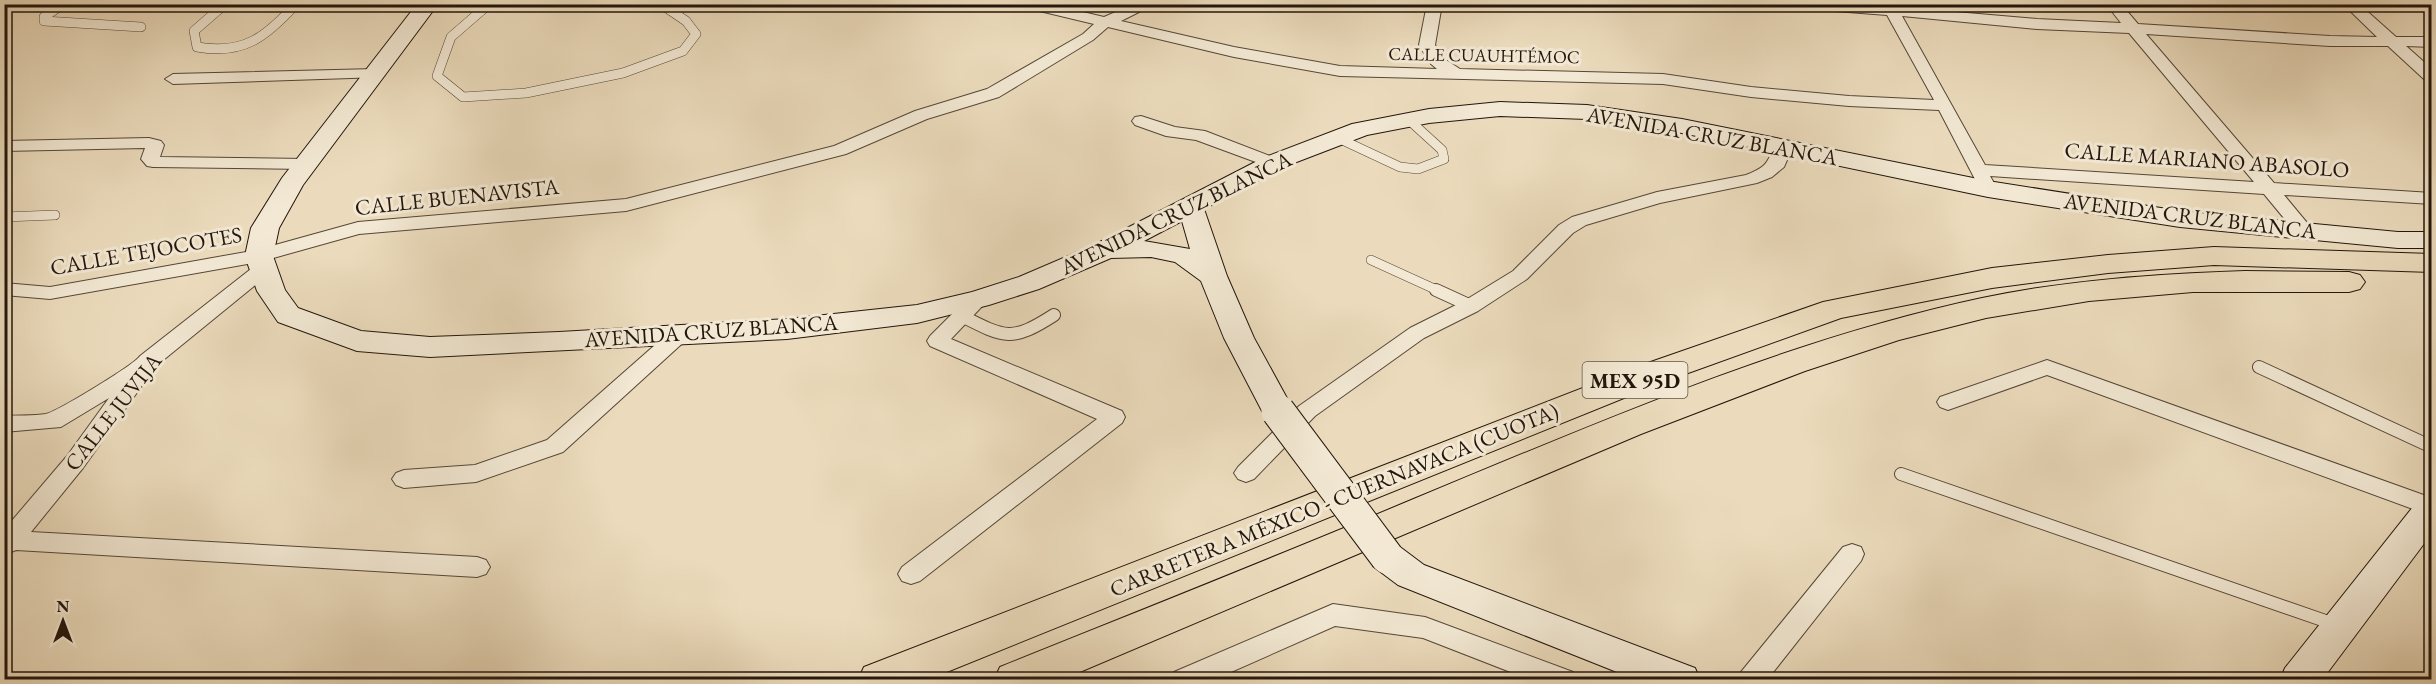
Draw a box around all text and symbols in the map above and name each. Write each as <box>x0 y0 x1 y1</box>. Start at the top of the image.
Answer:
street label: CALLE CUAUHTÉMOC <box>1388 42 1580 68</box>
street label: AVENIDA CRUZ BLANCA <box>1583 99 1840 172</box>
street label: CALLE MARIANO ABASOLO <box>2064 136 2350 184</box>
street label: AVENIDA CRUZ BLANCA <box>1054 144 1297 282</box>
street label: CALLE BUENAVISTA <box>354 172 561 222</box>
street label: AVENIDA CRUZ BLANCA <box>2061 186 2319 246</box>
street label: CALLE TEJOCOTES <box>48 220 244 282</box>
street label: AVENIDA CRUZ BLANCA <box>582 308 840 354</box>
street label: CALLE JUVIJA <box>58 347 169 477</box>
road number: MEX 95D <box>1582 362 1688 398</box>
street label: CARRETERA MÉXICO - CUERNAVACA (CUOTA) <box>1105 396 1563 604</box>
north arrow <box>33 591 93 651</box>
text: N <box>57 596 70 617</box>

